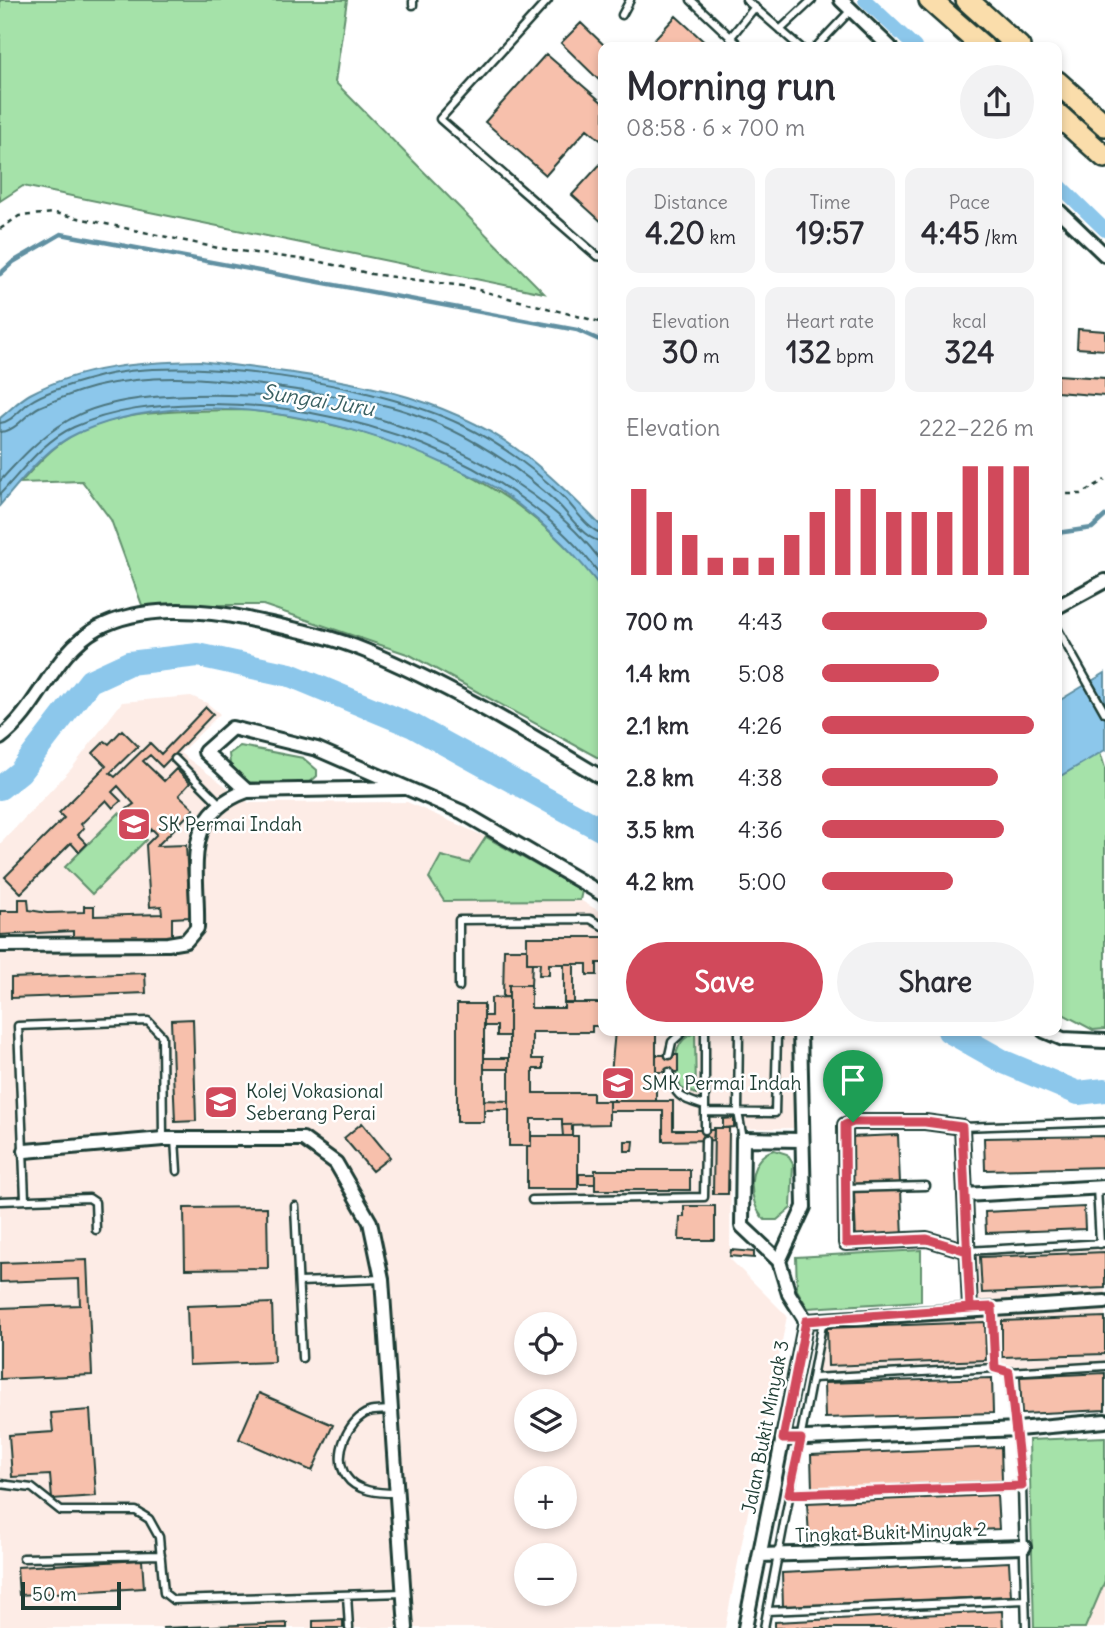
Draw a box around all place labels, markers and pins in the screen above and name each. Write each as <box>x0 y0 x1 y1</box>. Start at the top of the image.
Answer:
school or university icon: SK Permai Indah <box>115 805 153 843</box>
place label: SK Permai Indah <box>158 812 302 836</box>
pin <box>823 1050 883 1122</box>
school or university icon: SMK Permai Indah <box>599 1064 637 1102</box>
place label: SMK Permai Indah <box>642 1071 801 1095</box>
place label: Kolej Vokasional Seberang Perai <box>246 1079 383 1125</box>
school or university icon: Kolej Vokasional Seberang Perai <box>202 1083 240 1121</box>

